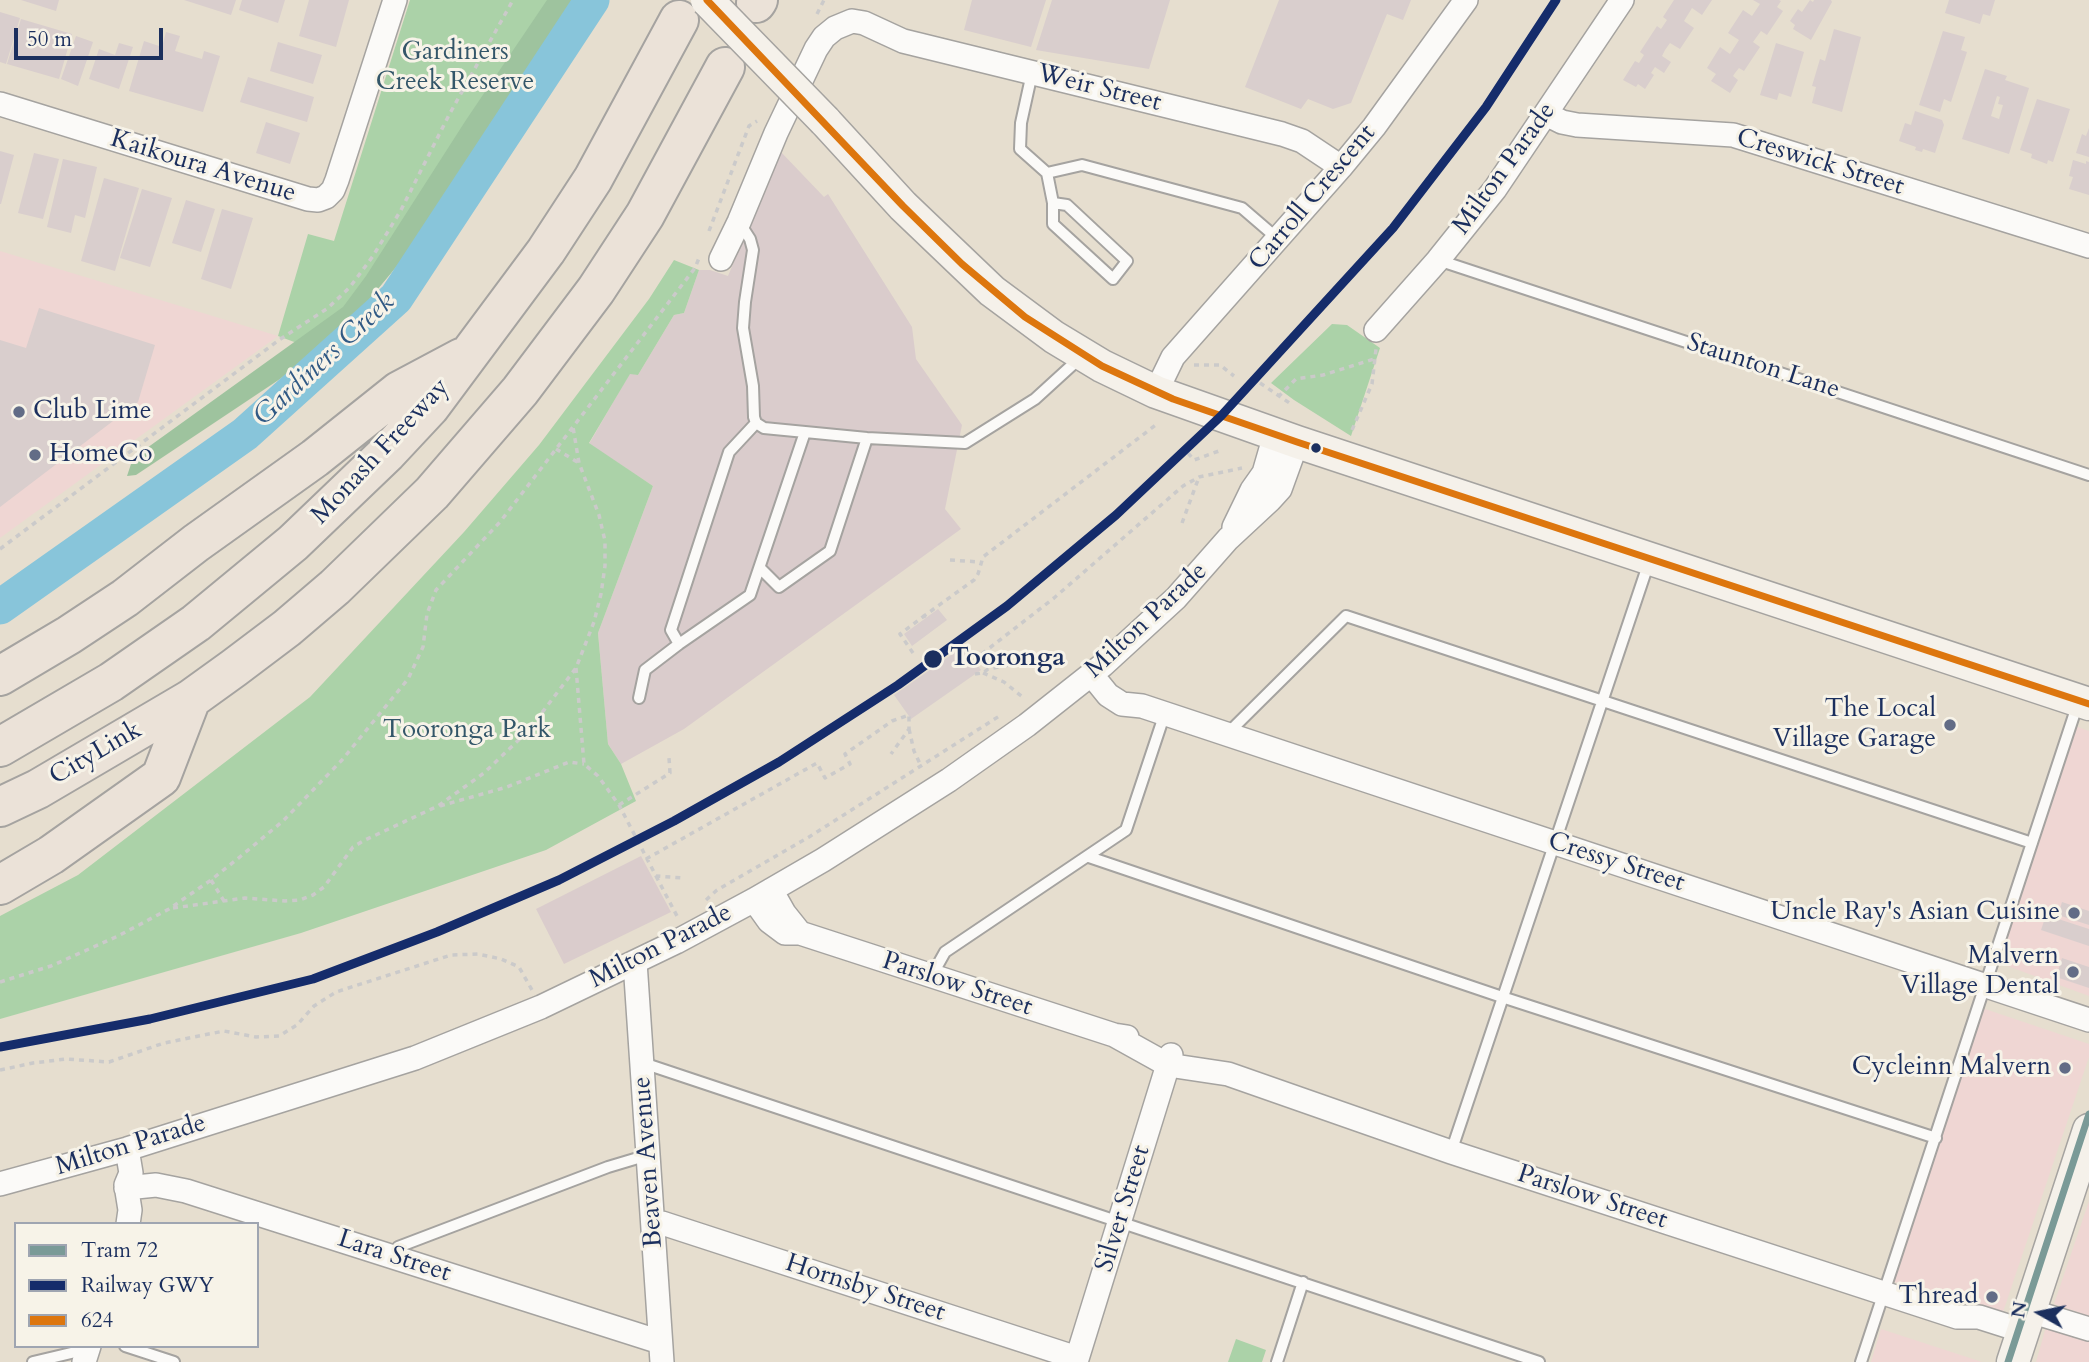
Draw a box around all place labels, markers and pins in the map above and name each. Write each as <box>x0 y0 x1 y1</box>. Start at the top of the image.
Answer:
place label: Club Lime <box>33 396 152 428</box>
marker: Club Lime <box>11 404 27 420</box>
place label: HomeCo <box>49 439 153 471</box>
unlabelled marker <box>1309 441 1323 455</box>
marker: HomeCo <box>27 447 43 463</box>
place label: Tooronga <box>950 643 1065 675</box>
marker: Tooronga <box>922 648 944 670</box>
place label: The Local Village Garage <box>1773 694 1936 756</box>
marker: The Local Village Garage <box>1942 717 1958 733</box>
place label: Uncle Ray's Asian Cuisine <box>1771 897 2060 929</box>
marker: Uncle Ray's Asian Cuisine <box>2066 905 2082 921</box>
place label: Malvern Village Dental <box>1901 941 2059 1002</box>
marker: Malvern Village Dental <box>2065 964 2081 980</box>
place label: Cycleinn Malvern <box>1852 1052 2051 1084</box>
marker: Cycleinn Malvern <box>2057 1060 2073 1076</box>
place label: Thread <box>1898 1281 1978 1313</box>
marker: Thread <box>1984 1289 2000 1305</box>

